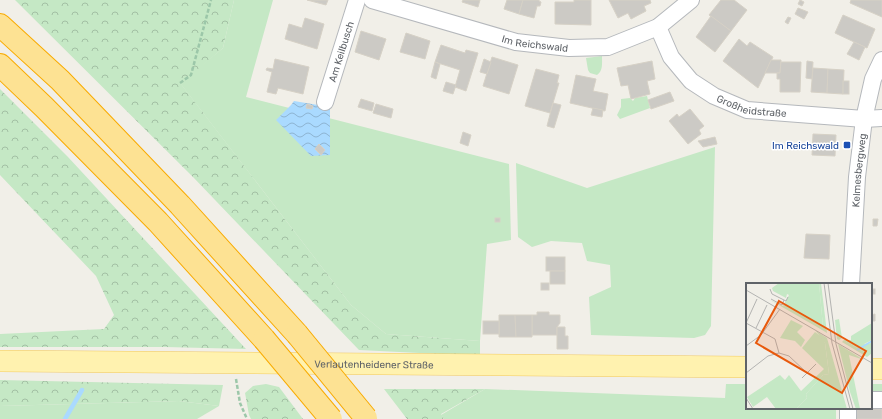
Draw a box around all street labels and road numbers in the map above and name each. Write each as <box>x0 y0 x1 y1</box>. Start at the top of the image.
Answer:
street label: Am Keilbusch <box>327 20 357 84</box>
street label: Im Reichswald <box>500 33 569 55</box>
street label: Großheidstraße <box>715 93 787 120</box>
street label: Kelmesbergweg <box>850 133 869 208</box>
street label: Verlautenheidener Straße <box>314 359 434 371</box>

